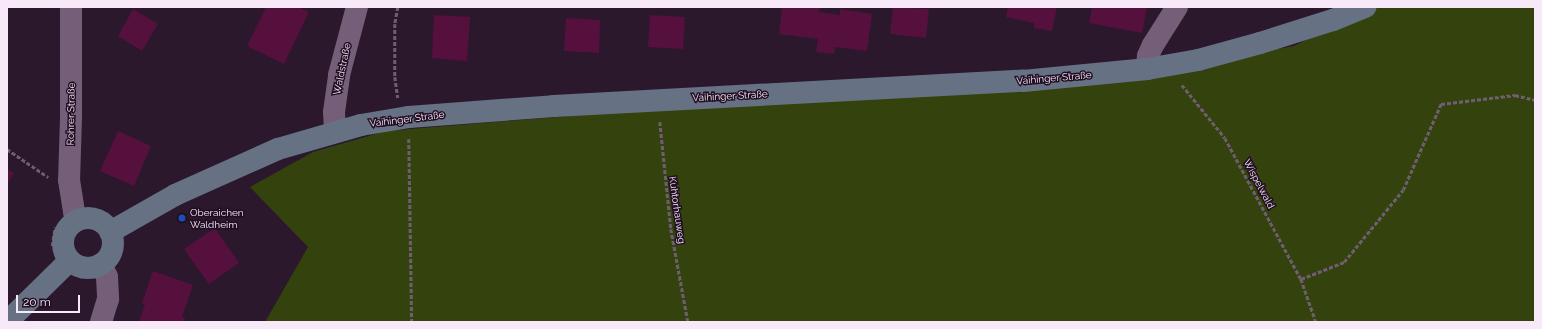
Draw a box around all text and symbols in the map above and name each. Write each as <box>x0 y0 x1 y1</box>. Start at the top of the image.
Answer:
street label: Waldstraße <box>331 42 353 96</box>
street label: Vaihinger Straße <box>1016 69 1092 87</box>
street label: Rohrer Straße <box>64 82 78 146</box>
street label: Vaihinger Straße <box>692 88 768 104</box>
street label: Vaihinger Straße <box>369 108 445 130</box>
street label: Wispelwald <box>1241 157 1277 211</box>
street label: Kuhtorhauweg <box>666 176 688 244</box>
place label: Oberaichen Waldheim <box>190 206 244 230</box>
marker: Oberaichen Waldheim <box>177 213 187 223</box>
scale bar <box>18 287 82 313</box>
text: 20 m <box>23 295 51 309</box>

